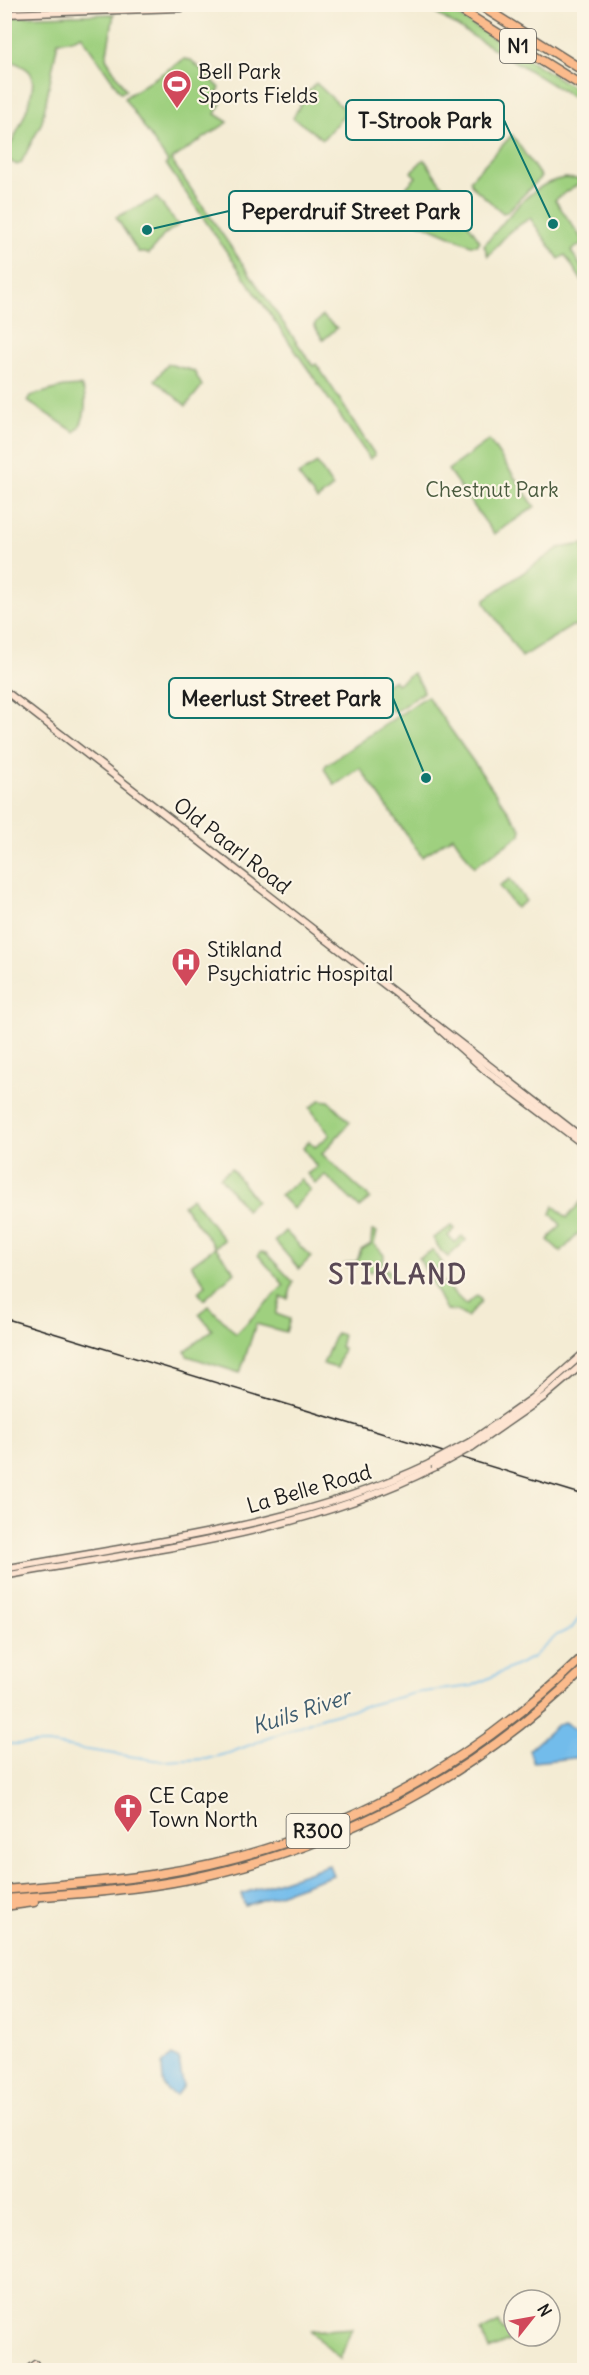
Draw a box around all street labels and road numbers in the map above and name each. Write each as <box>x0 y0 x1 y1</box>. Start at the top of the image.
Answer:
road number: N1 <box>500 29 536 63</box>
street label: Old Paarl Road <box>168 791 297 900</box>
street label: La Belle Road <box>243 1458 374 1519</box>
road number: R300 <box>286 1814 350 1848</box>

